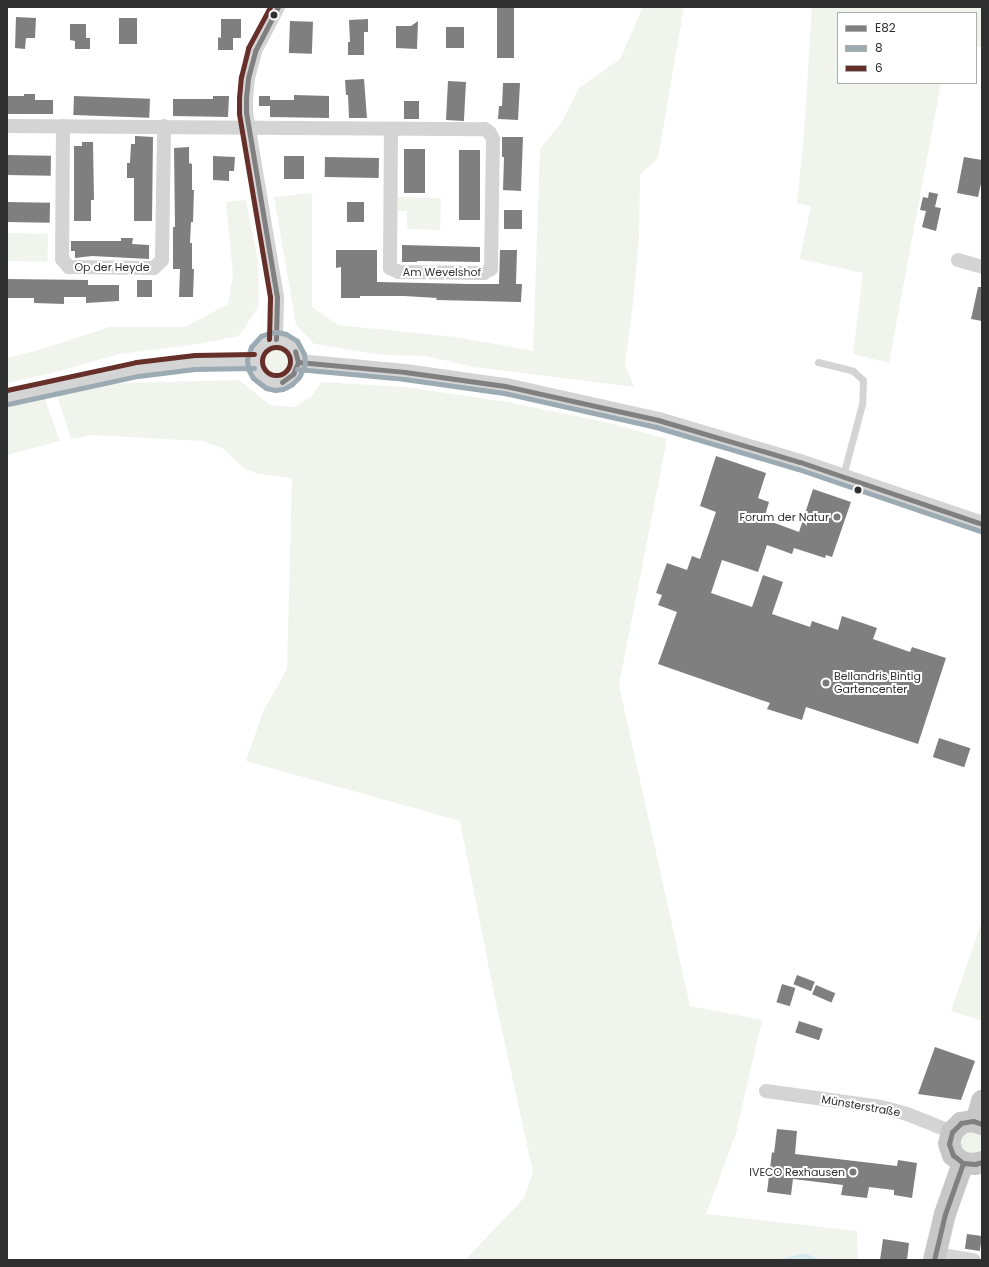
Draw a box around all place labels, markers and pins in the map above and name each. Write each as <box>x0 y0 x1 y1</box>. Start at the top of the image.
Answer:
unlabelled marker <box>269 10 279 20</box>
unlabelled marker <box>853 485 863 495</box>
place label: Forum der Natur <box>739 510 829 524</box>
marker: Forum der Natur <box>832 512 842 522</box>
place label: Bellandris Bintig Gartencenter <box>834 670 921 696</box>
marker: Bellandris Bintig Gartencenter <box>821 678 831 688</box>
place label: IVECO Rexhausen <box>749 1165 845 1179</box>
marker: IVECO Rexhausen <box>848 1167 858 1177</box>

